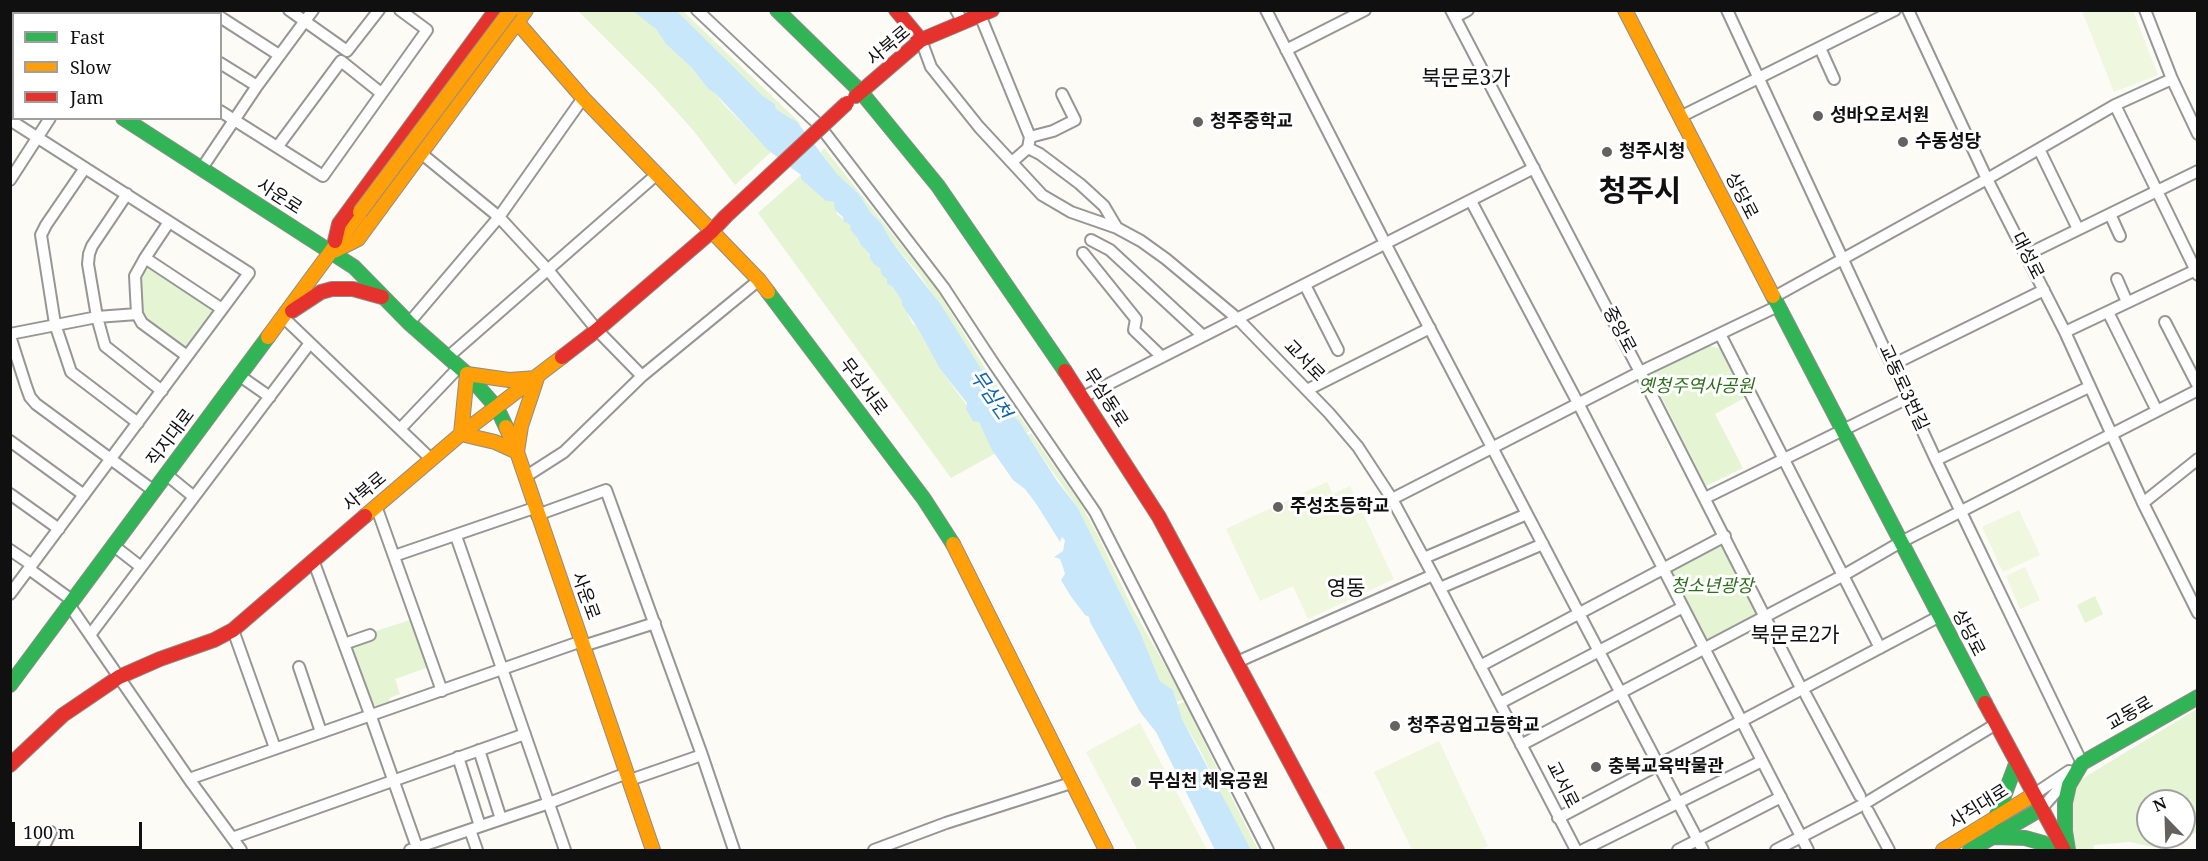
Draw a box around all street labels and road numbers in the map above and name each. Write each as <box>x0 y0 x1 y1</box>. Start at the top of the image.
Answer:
street label: 사북로 <box>863 22 915 70</box>
street label: 상당로 <box>1720 169 1762 223</box>
street label: 사운로 <box>252 174 306 220</box>
street label: 대성로 <box>2006 229 2048 283</box>
street label: 중앙로 <box>1598 303 1640 357</box>
street label: 교서로 <box>1279 336 1329 386</box>
street label: 교동로3번길 <box>1874 341 1932 435</box>
street label: 무심서로 <box>834 354 892 420</box>
street label: 무심동로 <box>1078 364 1132 432</box>
street label: 직지대로 <box>142 405 200 471</box>
street label: 사북로 <box>339 468 391 516</box>
street label: 사운로 <box>566 569 604 623</box>
street label: 상당로 <box>1947 606 1989 660</box>
street label: 교동로 <box>2103 692 2157 736</box>
street label: 교서로 <box>1541 758 1583 812</box>
street label: 사직대로 <box>1945 780 2013 834</box>

